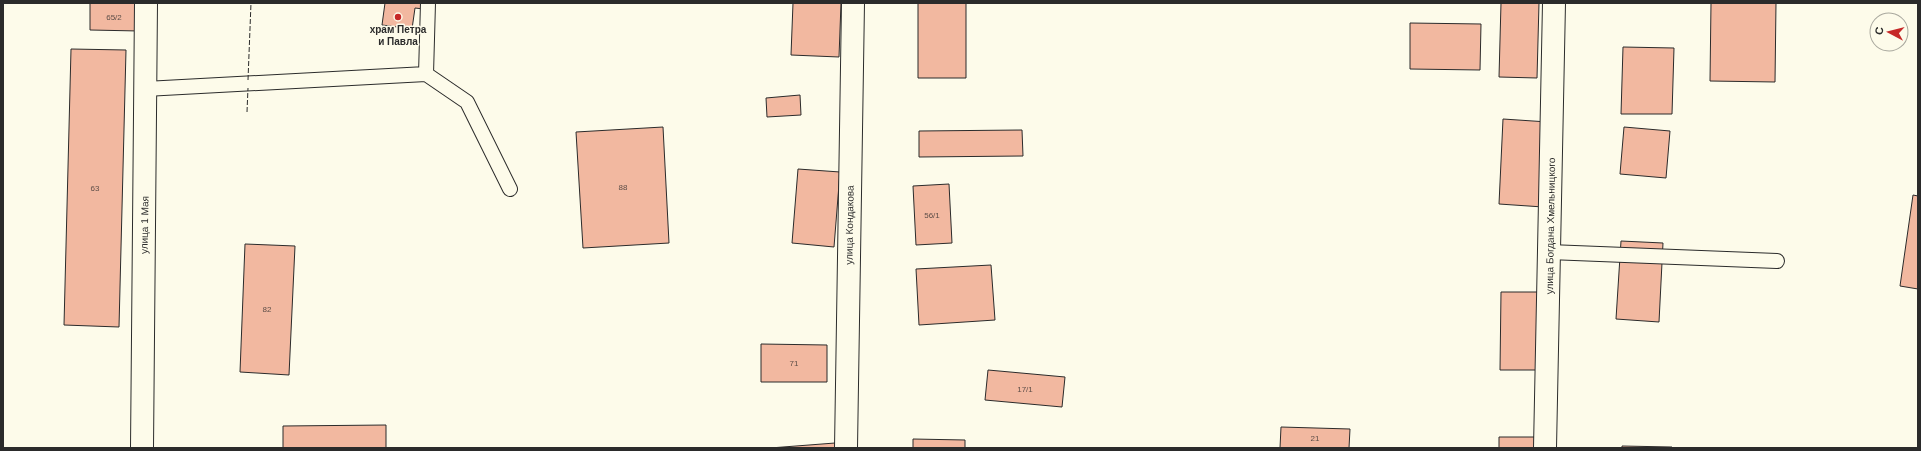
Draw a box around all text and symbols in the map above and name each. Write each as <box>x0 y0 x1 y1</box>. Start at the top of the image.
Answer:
marker: храм Петра и Павла <box>393 12 403 22</box>
north arrow <box>1869 12 1909 52</box>
house number: 65/2 <box>106 13 122 22</box>
place label: храм Петра и Павла <box>370 24 427 47</box>
text: С <box>1873 26 1886 35</box>
street label: улица Богдана Хмельницкого <box>1544 157 1557 294</box>
house number: 88 <box>619 183 628 192</box>
house number: 63 <box>91 184 100 193</box>
street label: улица Кондакова <box>843 185 856 265</box>
street label: улица 1 Мая <box>138 196 151 254</box>
house number: 56/1 <box>924 211 940 220</box>
house number: 82 <box>263 305 272 314</box>
house number: 71 <box>790 359 799 368</box>
house number: 17/1 <box>1017 385 1033 394</box>
house number: 21 <box>1311 434 1320 443</box>

